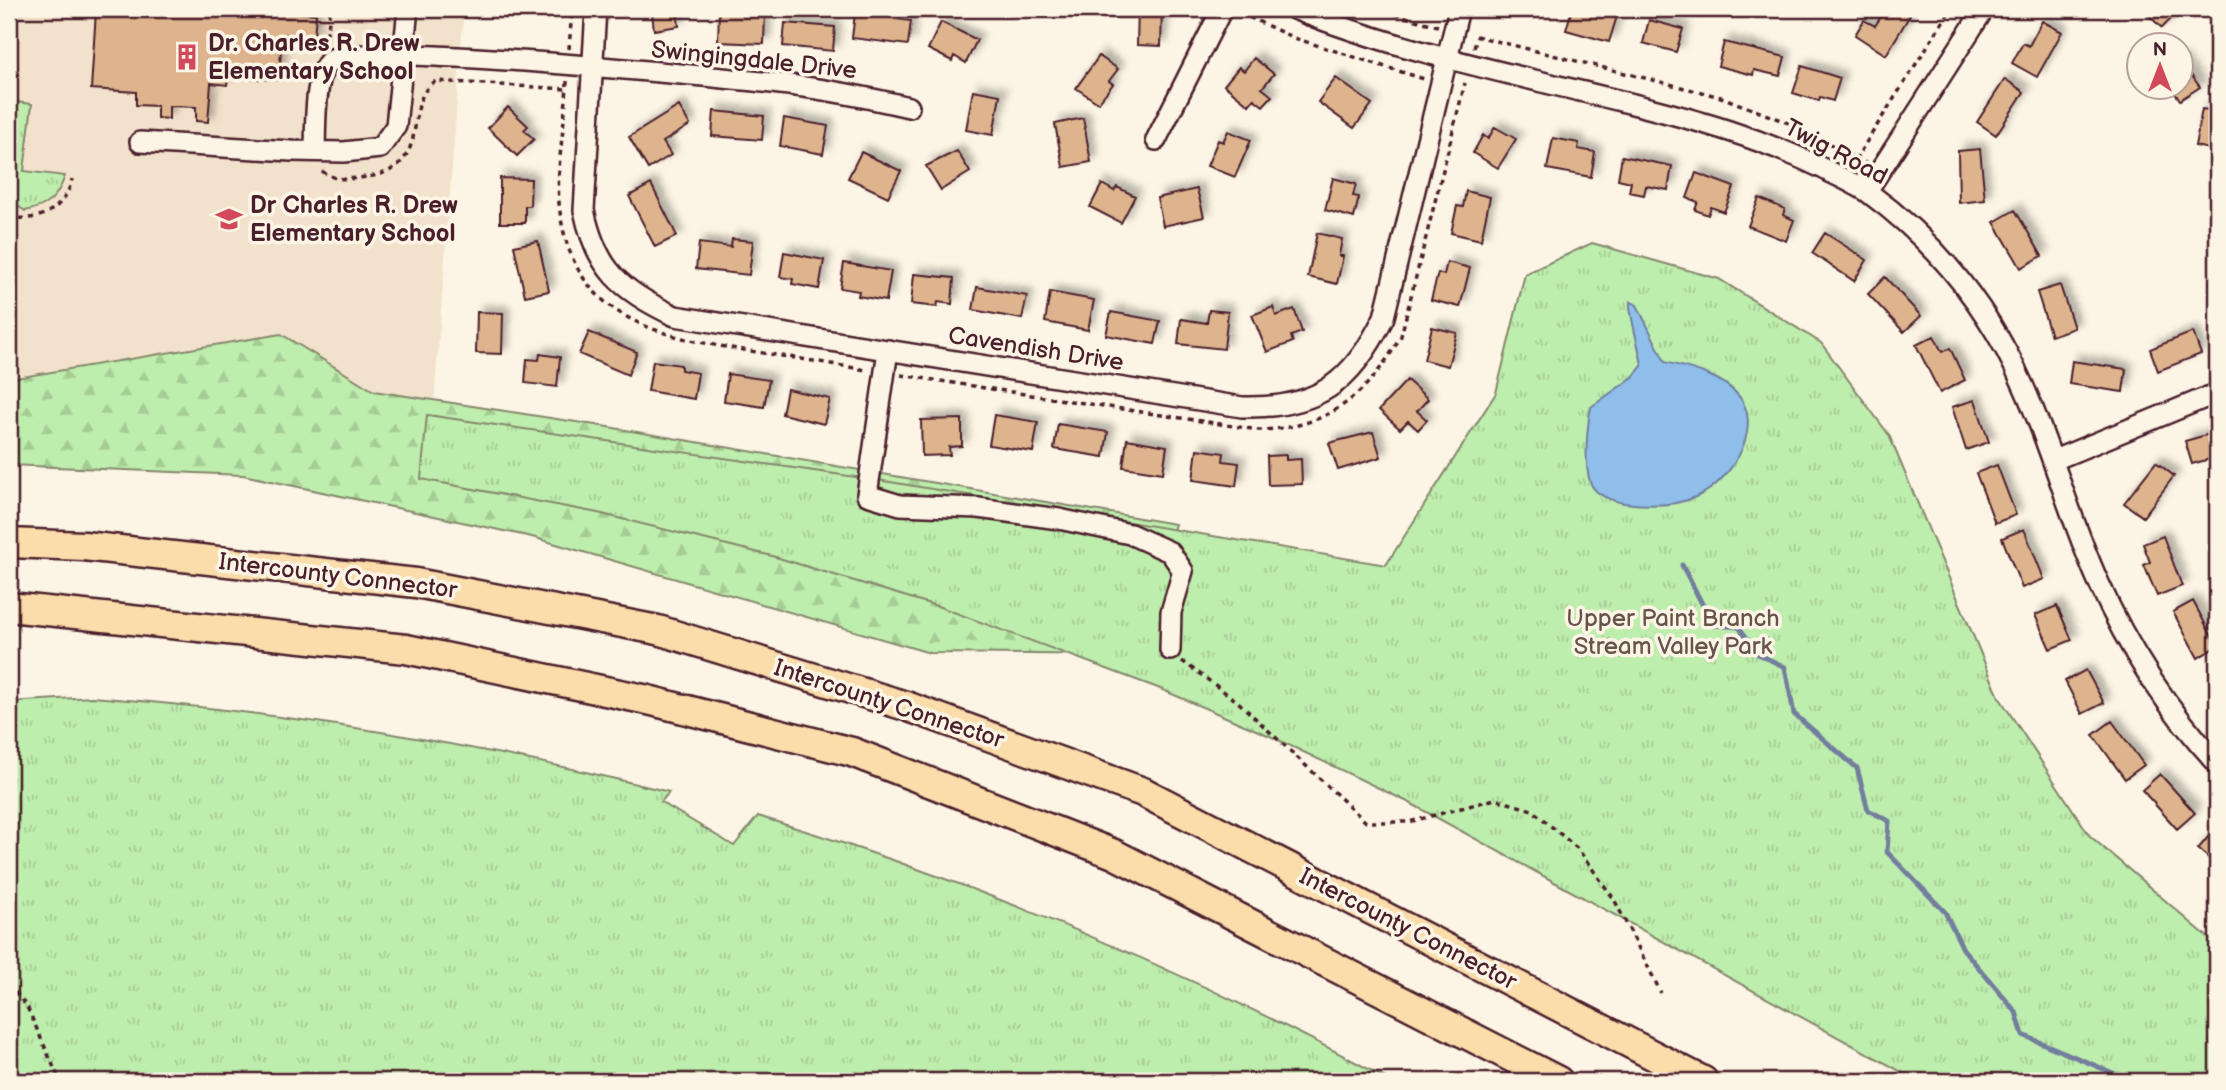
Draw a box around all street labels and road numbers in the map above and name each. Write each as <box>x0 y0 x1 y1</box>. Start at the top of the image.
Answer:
street label: Swingingdale Drive <box>650 35 858 85</box>
street label: Twig Road <box>1780 113 1892 191</box>
street label: Cavendish Drive <box>946 321 1126 377</box>
street label: Intercounty Connector <box>217 547 459 605</box>
street label: Intercounty Connector <box>770 653 1008 755</box>
street label: Intercounty Connector <box>1295 862 1522 997</box>

